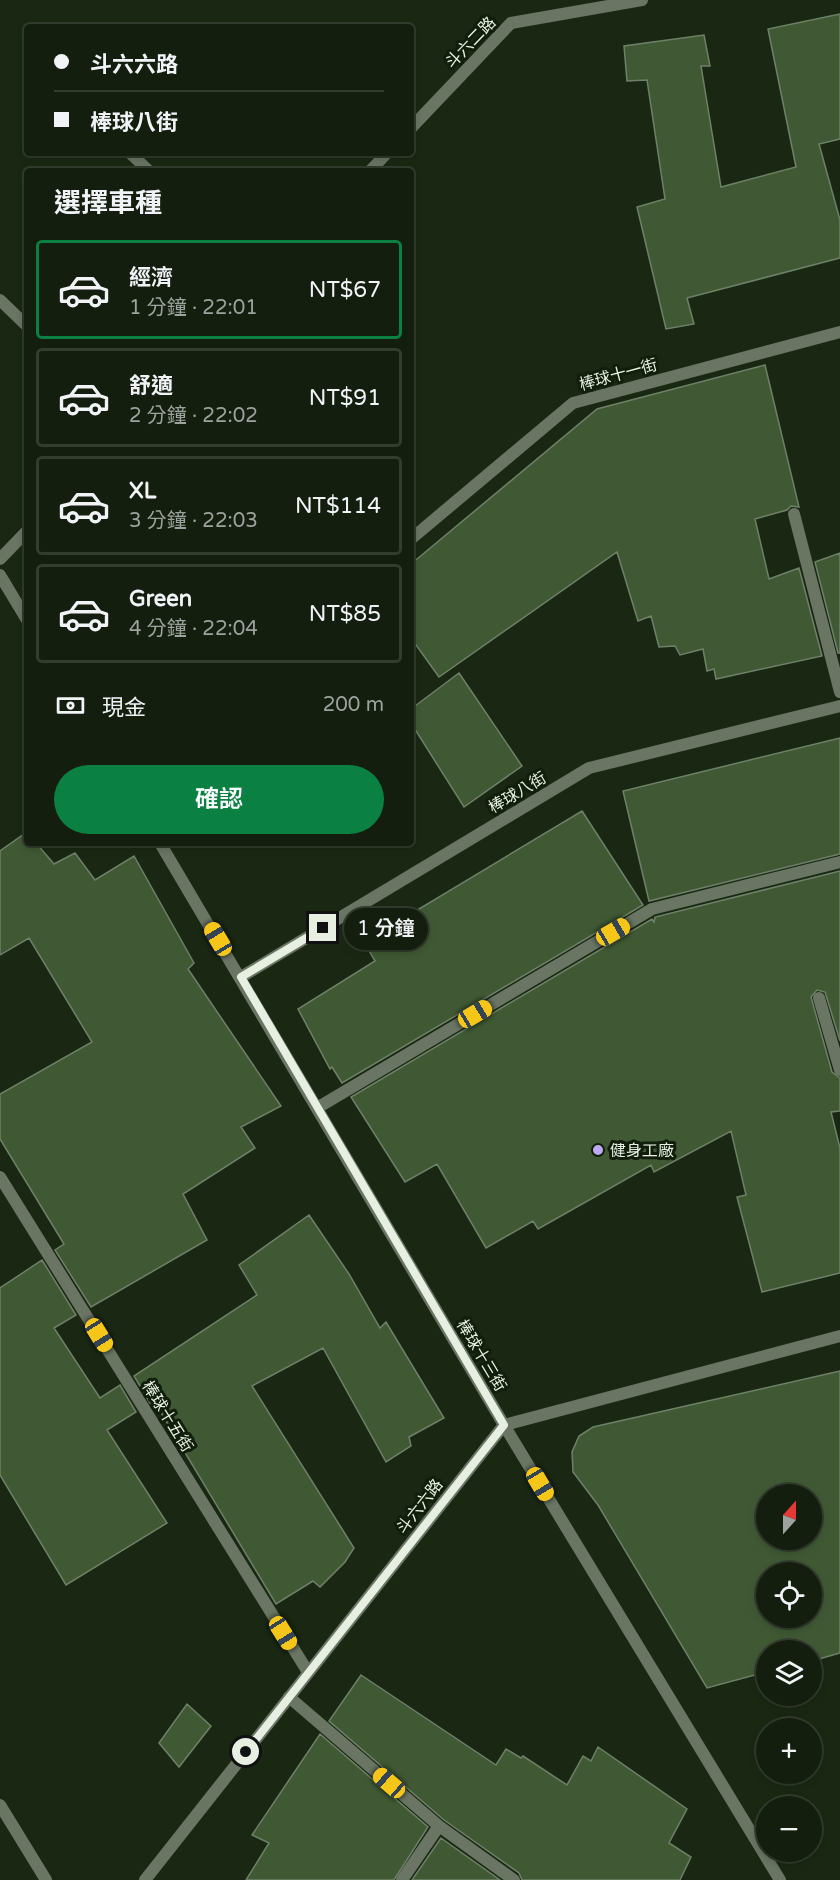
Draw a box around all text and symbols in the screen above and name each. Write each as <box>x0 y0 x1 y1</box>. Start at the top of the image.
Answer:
street label: 斗六二路 <box>441 13 500 73</box>
text: 斗六六路 <box>90 52 178 78</box>
text: 棒球八街 <box>90 110 178 136</box>
text: 選擇車種 <box>54 187 162 220</box>
icon: car <box>57 263 111 317</box>
text: 經濟 <box>129 265 173 291</box>
text: NT$67 <box>309 277 381 303</box>
text: 1 分鐘 · 22:01 <box>129 296 258 320</box>
street label: 棒球十一街 <box>577 355 659 395</box>
icon: car <box>57 371 111 425</box>
text: 舒適 <box>129 373 173 399</box>
text: NT$91 <box>309 385 381 411</box>
text: 2 分鐘 · 22:02 <box>129 404 258 428</box>
text: XL <box>129 478 156 504</box>
icon: car <box>57 479 111 533</box>
text: NT$114 <box>295 493 381 519</box>
text: 3 分鐘 · 22:03 <box>129 509 258 533</box>
text: Green <box>129 586 192 612</box>
icon: car <box>57 587 111 641</box>
text: NT$85 <box>309 601 381 627</box>
text: 4 分鐘 · 22:04 <box>129 617 258 641</box>
icon: cash <box>54 689 87 722</box>
text: 200 m <box>323 693 384 717</box>
text: 現金 <box>102 695 146 721</box>
button: 確認 <box>54 765 384 834</box>
street label: 棒球八街 <box>485 768 550 818</box>
callout: 1 分鐘 <box>344 907 428 949</box>
route end <box>309 914 336 941</box>
car <box>593 915 633 949</box>
text: 1 分鐘 <box>357 917 415 941</box>
car <box>201 919 235 959</box>
car <box>455 997 495 1031</box>
place label: 健身工廠 <box>610 1141 674 1161</box>
marker: 健身工廠 <box>591 1143 605 1157</box>
car <box>82 1315 116 1355</box>
street label: 棒球十三街 <box>452 1316 510 1395</box>
street label: 棒球十五街 <box>137 1377 197 1456</box>
car <box>523 1464 557 1504</box>
street label: 斗六六路 <box>392 1475 447 1538</box>
north arrow <box>756 1484 822 1550</box>
map controls <box>756 1484 822 1862</box>
button: locate <box>756 1562 822 1628</box>
car <box>266 1613 300 1653</box>
button: layers <box>756 1640 822 1706</box>
button: + <box>756 1718 822 1784</box>
route start <box>232 1738 259 1765</box>
car <box>370 1764 408 1802</box>
button: − <box>756 1796 822 1862</box>

